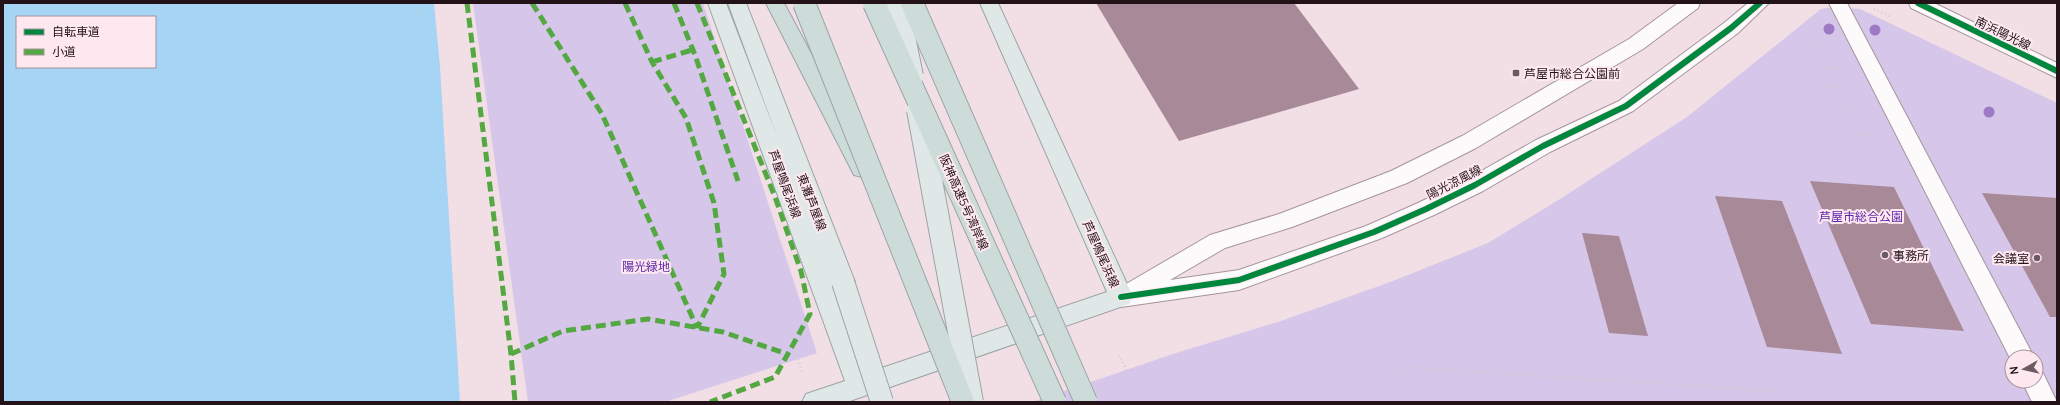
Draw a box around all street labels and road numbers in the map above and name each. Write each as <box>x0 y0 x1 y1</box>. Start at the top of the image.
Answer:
street label: 南浜陽光線 <box>1972 12 2034 54</box>
street label: 芦屋鳴尾浜線 <box>765 147 805 221</box>
street label: 阪神高速5号湾岸線 <box>935 152 993 252</box>
street label: 陽光涼風線 <box>1423 161 1485 203</box>
street label: 東灘芦屋線 <box>793 171 831 233</box>
street label: 芦屋鳴尾浜線 <box>1079 218 1123 290</box>

